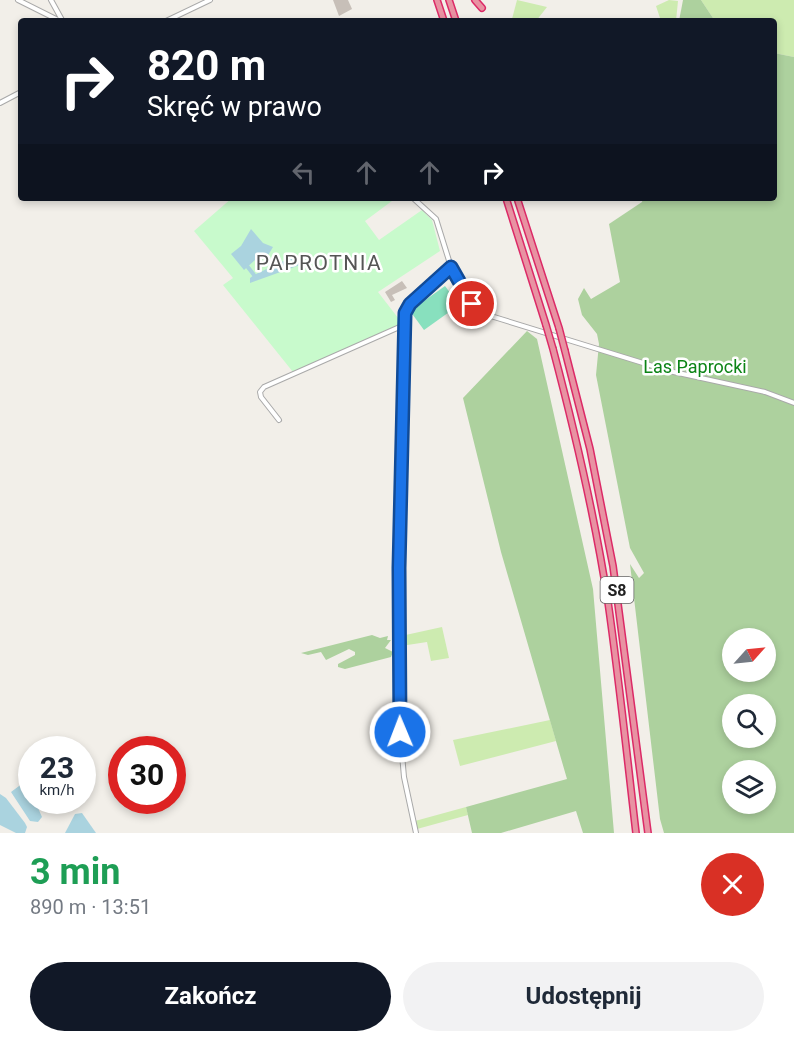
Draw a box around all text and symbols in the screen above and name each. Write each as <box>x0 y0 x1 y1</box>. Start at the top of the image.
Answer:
text: 820 m <box>147 41 266 90</box>
icon: right <box>48 42 126 120</box>
text: Skręć w prawo <box>147 91 322 123</box>
icon: left <box>287 156 320 189</box>
icon: ahead <box>350 156 383 189</box>
icon: ahead <box>413 156 446 189</box>
icon: right <box>476 156 509 189</box>
district label: PAPROTNIA <box>256 251 382 275</box>
pin <box>446 278 497 329</box>
icon: arrive <box>455 287 488 320</box>
park label: Las Paprocki <box>643 356 747 377</box>
road number: S8 <box>600 577 634 603</box>
north arrow <box>722 628 776 682</box>
map controls <box>722 628 776 814</box>
button: search <box>722 694 776 748</box>
position arrow <box>368 700 432 764</box>
speed limit sign: 30 <box>108 736 186 814</box>
text: 23 <box>40 750 74 785</box>
button: layers <box>722 760 776 814</box>
text: km/h <box>39 781 75 799</box>
text: 3 min <box>30 851 121 893</box>
button: close <box>701 853 764 916</box>
text: 890 m · 13:51 <box>30 895 151 919</box>
button: Zakończ <box>30 962 391 1031</box>
button: Udostępnij <box>403 962 764 1031</box>

